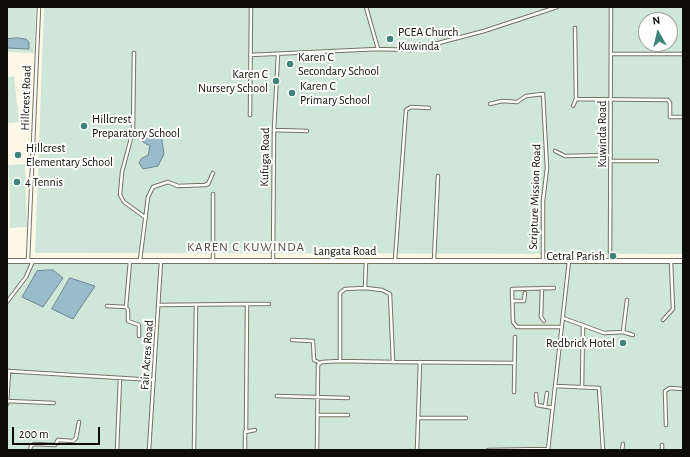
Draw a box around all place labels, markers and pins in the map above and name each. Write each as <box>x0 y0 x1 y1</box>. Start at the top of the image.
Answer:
place label: PCEA Church Kuwinda <box>398 25 458 53</box>
marker: PCEA Church Kuwinda <box>385 34 395 44</box>
place label: Karen C Secondary School <box>298 50 379 78</box>
marker: Karen C Secondary School <box>285 59 295 69</box>
place label: Karen C Nursery School <box>198 67 268 95</box>
marker: Karen C Nursery School <box>271 76 281 86</box>
place label: Karen C Primary School <box>300 79 370 107</box>
marker: Karen C Primary School <box>287 88 297 98</box>
place label: Hillcrest Preparatory School <box>92 112 180 140</box>
marker: Hillcrest Preparatory School <box>79 121 89 131</box>
place label: Hillcrest Elementary School <box>26 141 113 169</box>
marker: Hillcrest Elementary School <box>13 150 23 160</box>
place label: 4 Tennis <box>25 175 63 189</box>
marker: 4 Tennis <box>12 177 22 187</box>
place label: Cetral Parish <box>547 249 605 263</box>
marker: Cetral Parish <box>608 251 618 261</box>
place label: Redbrick Hotel <box>546 336 615 350</box>
marker: Redbrick Hotel <box>618 338 628 348</box>

